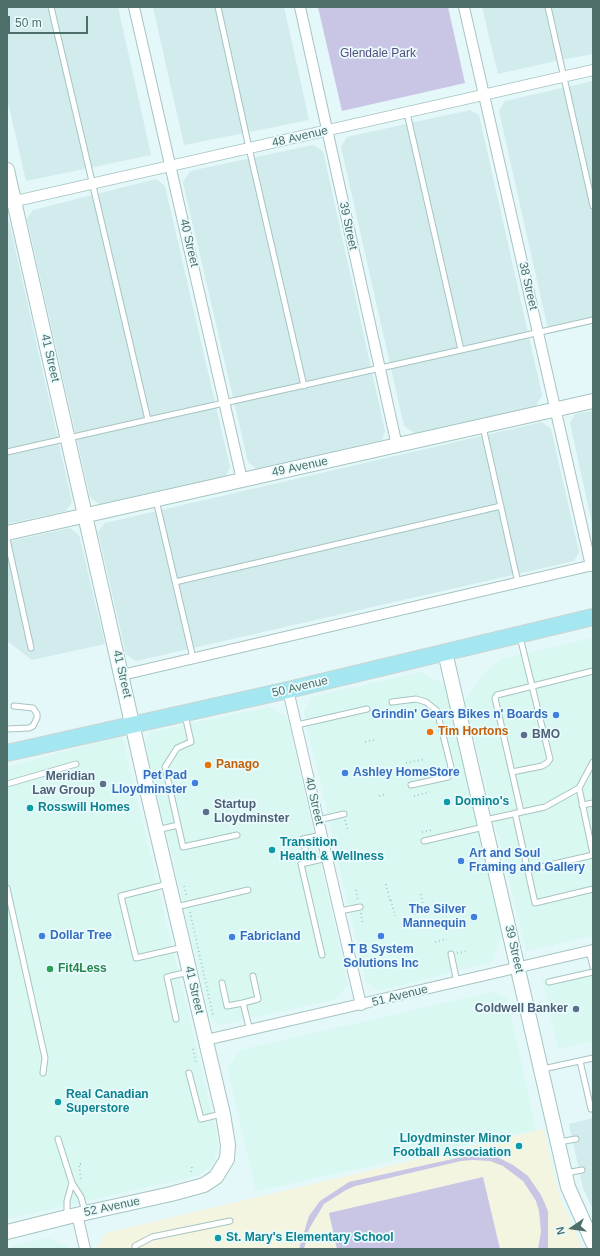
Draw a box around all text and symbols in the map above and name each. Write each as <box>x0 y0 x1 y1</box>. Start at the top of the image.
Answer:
scale bar <box>10 8 90 34</box>
text: 50 m <box>15 16 42 30</box>
park label: Glendale Park <box>340 47 416 61</box>
street label: 48 Avenue <box>271 124 329 150</box>
street label: 39 Street <box>336 201 360 251</box>
street label: 40 Street <box>177 218 201 268</box>
street label: 38 Street <box>516 261 540 311</box>
street label: 41 Street <box>38 333 62 383</box>
street label: 49 Avenue <box>271 454 329 480</box>
street label: 41 Street <box>110 649 134 699</box>
street label: 50 Avenue <box>271 674 329 700</box>
place label: Grindin' Gears Bikes n' Boards <box>372 708 548 722</box>
marker: Grindin' Gears Bikes n' Boards <box>551 710 561 720</box>
place label: Tim Hortons <box>438 725 508 739</box>
marker: Tim Hortons <box>425 727 435 737</box>
place label: BMO <box>532 728 560 742</box>
marker: BMO <box>519 730 529 740</box>
place label: Panago <box>216 758 259 772</box>
marker: Panago <box>203 760 213 770</box>
place label: Ashley HomeStore <box>353 766 460 780</box>
marker: Ashley HomeStore <box>340 768 350 778</box>
place label: Pet Pad Lloydminster <box>112 769 187 797</box>
place label: Meridian Law Group <box>32 770 95 798</box>
street label: 40 Street <box>302 776 326 826</box>
marker: Pet Pad Lloydminster <box>190 778 200 788</box>
marker: Meridian Law Group <box>98 779 108 789</box>
place label: Domino's <box>455 795 509 809</box>
marker: Domino's <box>442 797 452 807</box>
place label: Startup Lloydminster <box>214 798 289 826</box>
place label: Rosswill Homes <box>38 801 130 815</box>
marker: Rosswill Homes <box>25 803 35 813</box>
marker: Startup Lloydminster <box>201 807 211 817</box>
place label: Transition Health & Wellness <box>280 836 384 864</box>
marker: Transition Health & Wellness <box>267 845 277 855</box>
place label: Art and Soul Framing and Gallery <box>469 847 585 875</box>
marker: Art and Soul Framing and Gallery <box>456 856 466 866</box>
place label: The Silver Mannequin <box>403 903 466 931</box>
marker: The Silver Mannequin <box>469 912 479 922</box>
street label: 39 Street <box>502 924 526 974</box>
place label: Dollar Tree <box>50 929 112 943</box>
place label: Fabricland <box>240 930 301 944</box>
marker: Dollar Tree <box>37 931 47 941</box>
marker: T B System Solutions Inc <box>376 931 386 941</box>
marker: Fabricland <box>227 932 237 942</box>
place label: T B System Solutions Inc <box>343 943 419 971</box>
place label: Fit4Less <box>58 962 107 976</box>
marker: Fit4Less <box>45 964 55 974</box>
street label: 41 Street <box>182 965 206 1015</box>
street label: 51 Avenue <box>371 982 429 1010</box>
place label: Coldwell Banker <box>475 1002 568 1016</box>
marker: Coldwell Banker <box>571 1004 581 1014</box>
place label: Real Canadian Superstore <box>66 1088 149 1116</box>
marker: Real Canadian Superstore <box>53 1097 63 1107</box>
place label: Lloydminster Minor Football Association <box>393 1132 511 1160</box>
marker: Lloydminster Minor Football Association <box>514 1141 524 1151</box>
street label: 52 Avenue <box>83 1194 141 1220</box>
north arrow <box>552 1208 592 1248</box>
text: N <box>554 1225 567 1236</box>
place label: St. Mary's Elementary School <box>226 1231 394 1245</box>
marker: St. Mary's Elementary School <box>213 1233 223 1243</box>

